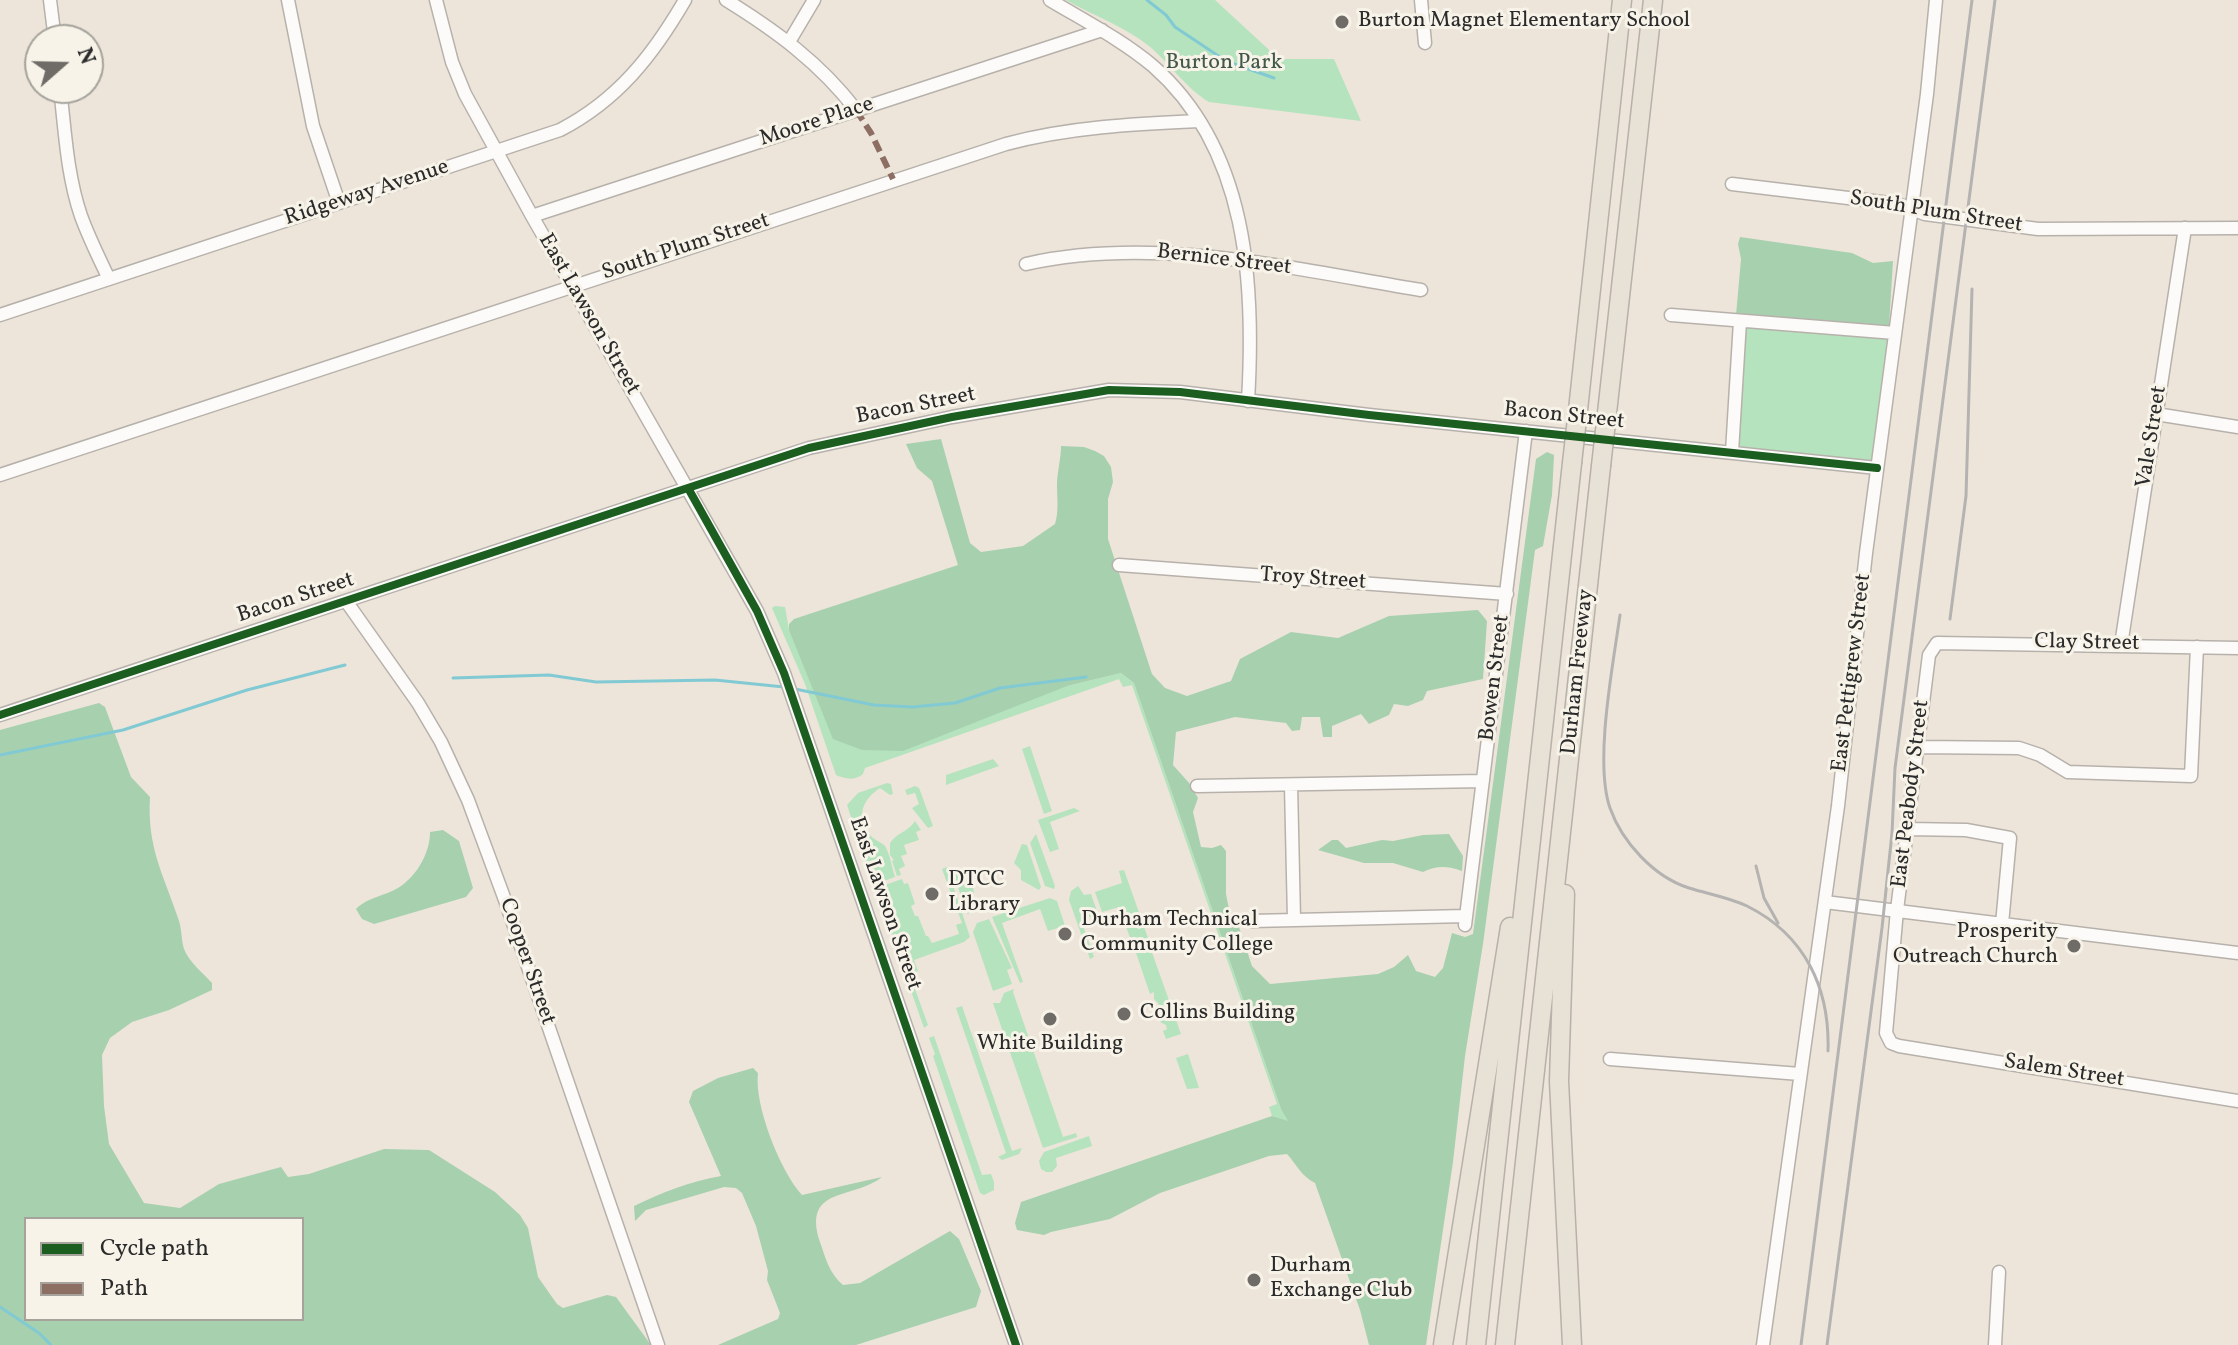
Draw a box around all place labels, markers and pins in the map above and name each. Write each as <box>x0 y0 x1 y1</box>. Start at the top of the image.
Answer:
place label: Burton Magnet Elementary School <box>1358 9 1690 35</box>
marker: Burton Magnet Elementary School <box>1333 13 1351 31</box>
place label: DTCC Library <box>948 868 1020 920</box>
marker: DTCC Library <box>923 885 941 903</box>
place label: Durham Technical Community College <box>1081 908 1273 960</box>
place label: Prosperity Outreach Church <box>1893 920 2058 972</box>
marker: Durham Technical Community College <box>1056 925 1074 943</box>
marker: Prosperity Outreach Church <box>2065 937 2083 955</box>
place label: Collins Building <box>1140 1001 1295 1027</box>
marker: Collins Building <box>1115 1005 1133 1023</box>
marker: White Building <box>1041 1010 1059 1028</box>
place label: White Building <box>977 1032 1123 1058</box>
place label: Durham Exchange Club <box>1270 1254 1412 1306</box>
marker: Durham Exchange Club <box>1245 1271 1263 1289</box>

